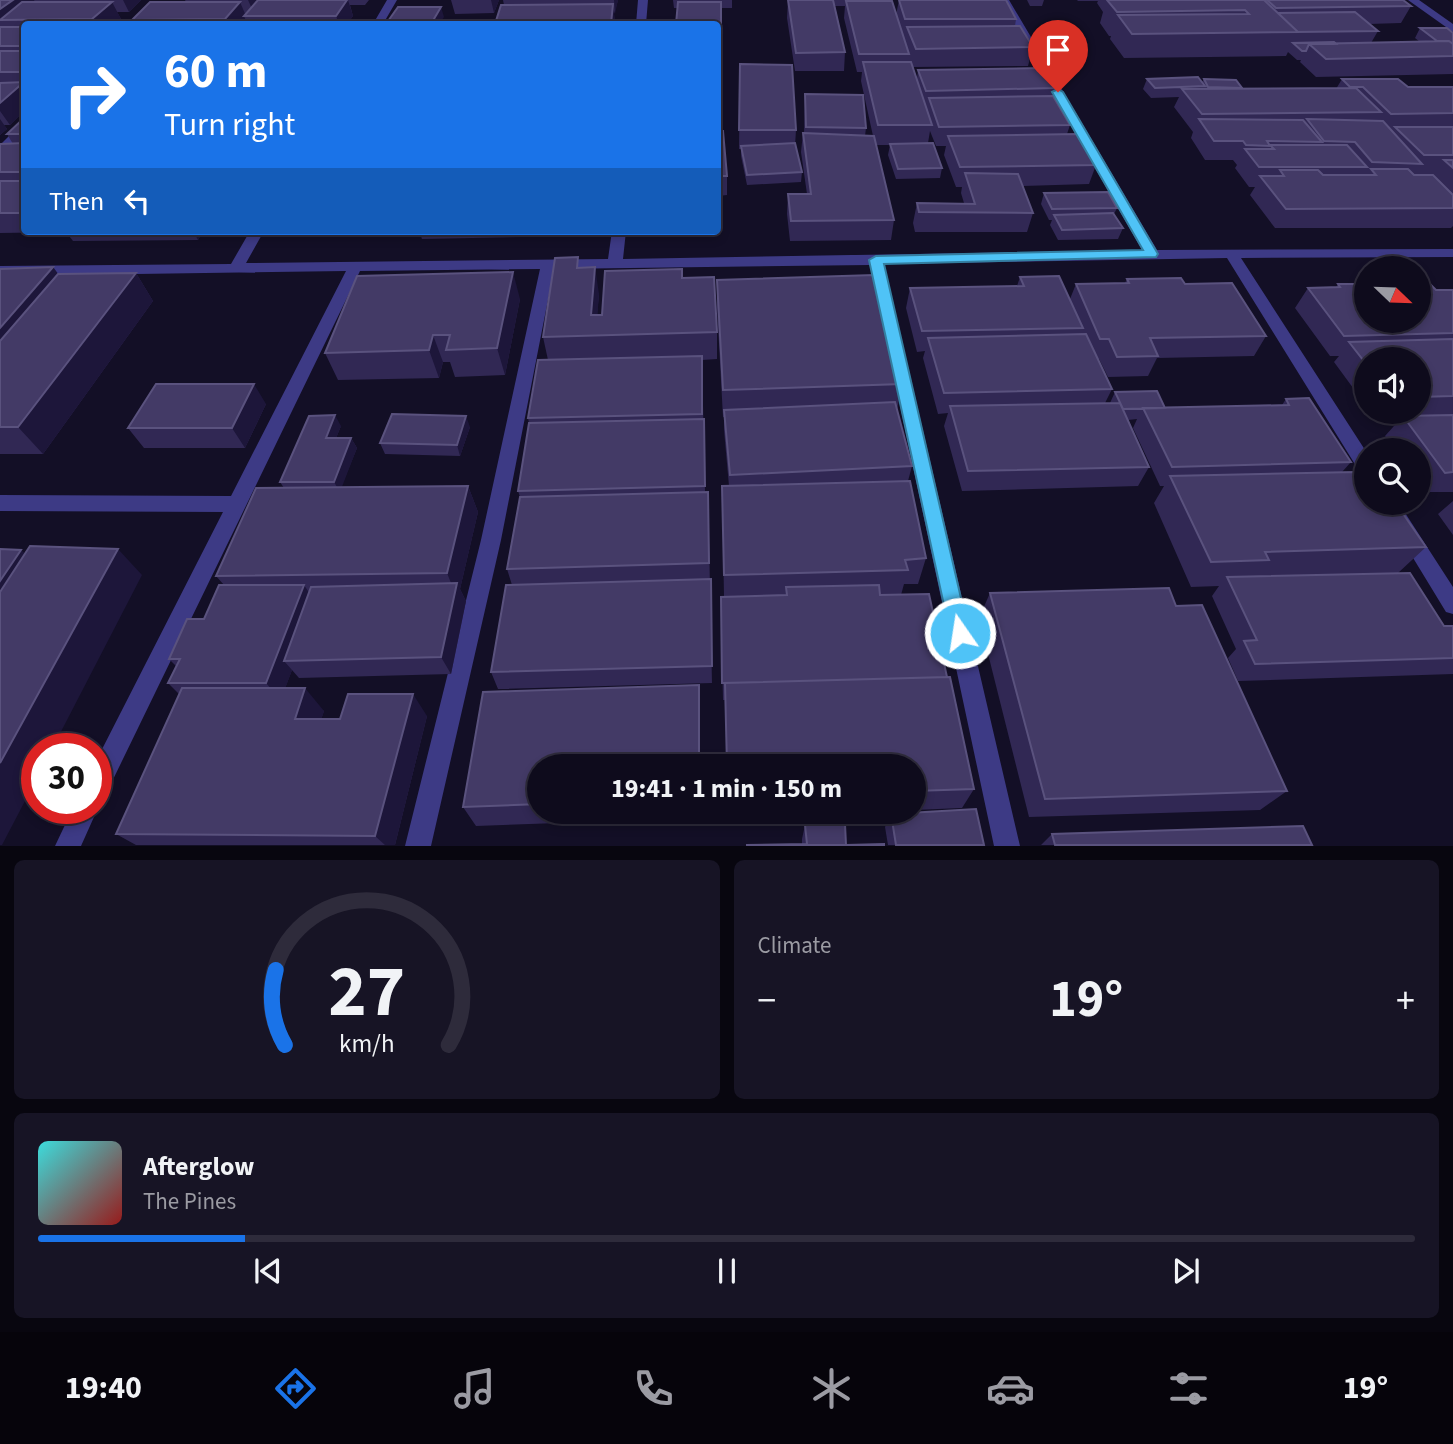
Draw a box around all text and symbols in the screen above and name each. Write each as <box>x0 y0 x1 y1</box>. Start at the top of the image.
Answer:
pin <box>1028 20 1088 92</box>
icon: arrive <box>1039 31 1077 69</box>
text: 60 m <box>164 37 268 107</box>
icon: right <box>49 49 140 140</box>
text: Turn right <box>164 102 295 148</box>
icon: left <box>118 182 156 220</box>
text: Then <box>49 183 104 220</box>
north arrow <box>1354 256 1432 332</box>
map controls <box>1354 256 1431 515</box>
button: sound <box>1354 347 1431 424</box>
button: search <box>1354 438 1431 515</box>
position arrow <box>923 596 997 670</box>
speed limit sign: 30 <box>21 733 112 824</box>
text: 19:41 · 1 min · 150 m <box>611 770 842 807</box>
text: Climate <box>758 929 831 962</box>
text: 27 <box>328 941 405 1045</box>
text: 19° <box>1049 963 1123 1037</box>
text: − <box>758 974 776 1028</box>
text: + <box>1396 974 1415 1028</box>
text: km/h <box>339 1026 395 1062</box>
text: Afterglow <box>143 1148 254 1185</box>
text: The Pines <box>143 1185 236 1218</box>
icon: previous <box>249 1252 287 1290</box>
icon: pause <box>708 1252 746 1290</box>
icon: next <box>1167 1252 1205 1290</box>
icon: directions <box>271 1364 320 1413</box>
icon: music <box>450 1364 499 1413</box>
icon: phone <box>629 1364 678 1413</box>
icon: climate <box>807 1364 856 1413</box>
icon: car <box>986 1364 1035 1413</box>
icon: filters <box>1164 1364 1213 1413</box>
text: 19:40 <box>65 1365 142 1411</box>
text: 19° <box>1343 1365 1388 1411</box>

